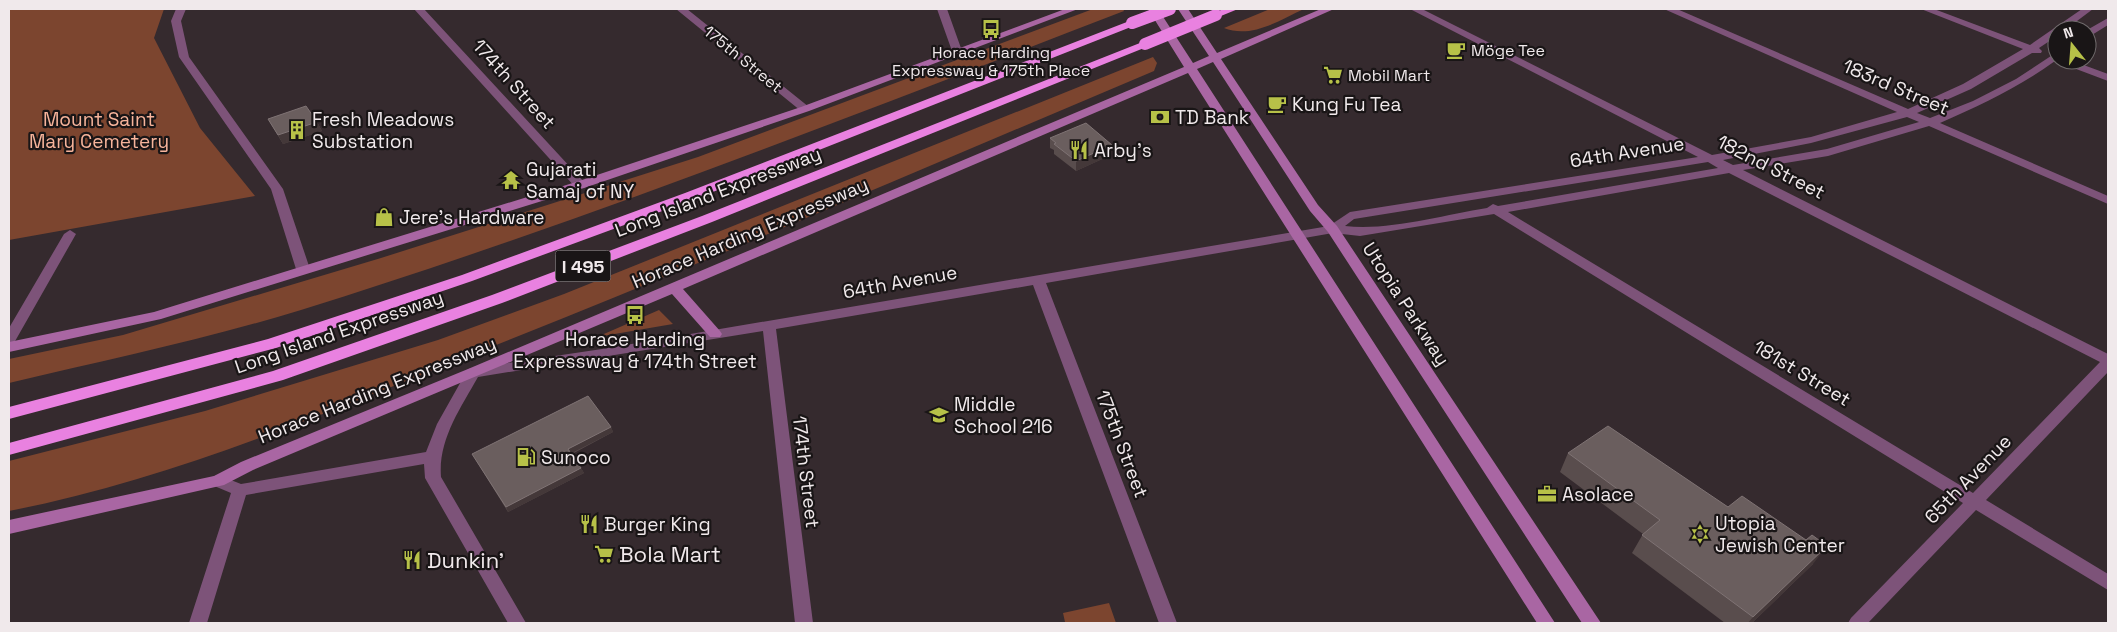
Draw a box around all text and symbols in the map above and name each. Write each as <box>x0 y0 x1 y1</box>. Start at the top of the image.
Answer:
bus stop icon: Horace Harding Expressway & 175th Place <box>980 18 1002 40</box>
north arrow <box>2047 20 2097 70</box>
street label: 175th Street <box>699 21 787 97</box>
text: N <box>2061 23 2075 43</box>
street label: 174th Street <box>467 34 561 134</box>
cafe icon: Möge Tee <box>1445 39 1467 61</box>
place label: Möge Tee <box>1471 40 1545 61</box>
place label: Horace Harding Expressway & 175th Place <box>892 42 1090 81</box>
street label: 183rd Street <box>1839 53 1953 121</box>
supermarket icon: Mobil Mart <box>1322 64 1344 86</box>
place label: Mobil Mart <box>1348 65 1430 86</box>
place label: Kung Fu Tea <box>1292 92 1402 117</box>
cafe icon: Kung Fu Tea <box>1266 93 1288 115</box>
place label: TD Bank <box>1175 105 1249 130</box>
bank icon: TD Bank <box>1149 106 1171 128</box>
park label: Mount Saint Mary Cemetery <box>29 107 169 154</box>
place label: Fresh Meadows Substation <box>312 107 454 154</box>
building icon: Fresh Meadows Substation <box>286 119 308 141</box>
street label: 182nd Street <box>1713 129 1829 205</box>
street label: 64th Avenue <box>1568 131 1686 173</box>
place label: Arby's <box>1094 138 1152 163</box>
restaurant icon: Arby's <box>1068 139 1090 161</box>
street label: Long Island Expressway <box>611 141 825 243</box>
place label: Gujarati Samaj of NY <box>526 157 635 204</box>
temple icon: Gujarati Samaj of NY <box>500 169 522 191</box>
street label: Horace Harding Expressway <box>628 172 872 294</box>
place label: Jere's Hardware <box>399 205 545 230</box>
shop icon: Jere's Hardware <box>373 206 395 228</box>
street label: Utopia Parkway <box>1357 237 1455 371</box>
road number: I 495 <box>556 250 610 282</box>
street label: 64th Avenue <box>841 260 959 304</box>
street label: Long Island Expressway <box>231 284 447 380</box>
bus stop icon: Horace Harding Expressway & 174th Street <box>624 304 646 326</box>
place label: Horace Harding Expressway & 174th Street <box>513 327 757 374</box>
street label: Horace Harding Expressway <box>254 331 500 449</box>
street label: 181st Street <box>1749 334 1855 412</box>
street label: 175th Street <box>1090 387 1154 501</box>
place label: Middle School 216 <box>954 392 1053 439</box>
school or university icon: Middle School 216 <box>928 404 950 426</box>
street label: 174th Street <box>787 415 825 529</box>
street label: 65th Avenue <box>1919 429 2017 529</box>
place label: Sunoco <box>541 445 611 470</box>
fuel station icon: Sunoco <box>515 446 537 468</box>
place label: Asolace <box>1562 482 1634 507</box>
office icon: Asolace <box>1536 483 1558 505</box>
place label: Utopia Jewish Center <box>1715 511 1845 558</box>
place label: Burger King <box>604 512 711 537</box>
restaurant icon: Burger King <box>578 513 600 535</box>
synagogue icon: Utopia Jewish Center <box>1689 523 1711 545</box>
place label: Bola Mart <box>619 540 721 568</box>
supermarket icon: Bola Mart <box>593 543 615 565</box>
place label: Dunkin' <box>427 546 504 574</box>
restaurant icon: Dunkin' <box>401 549 423 571</box>

